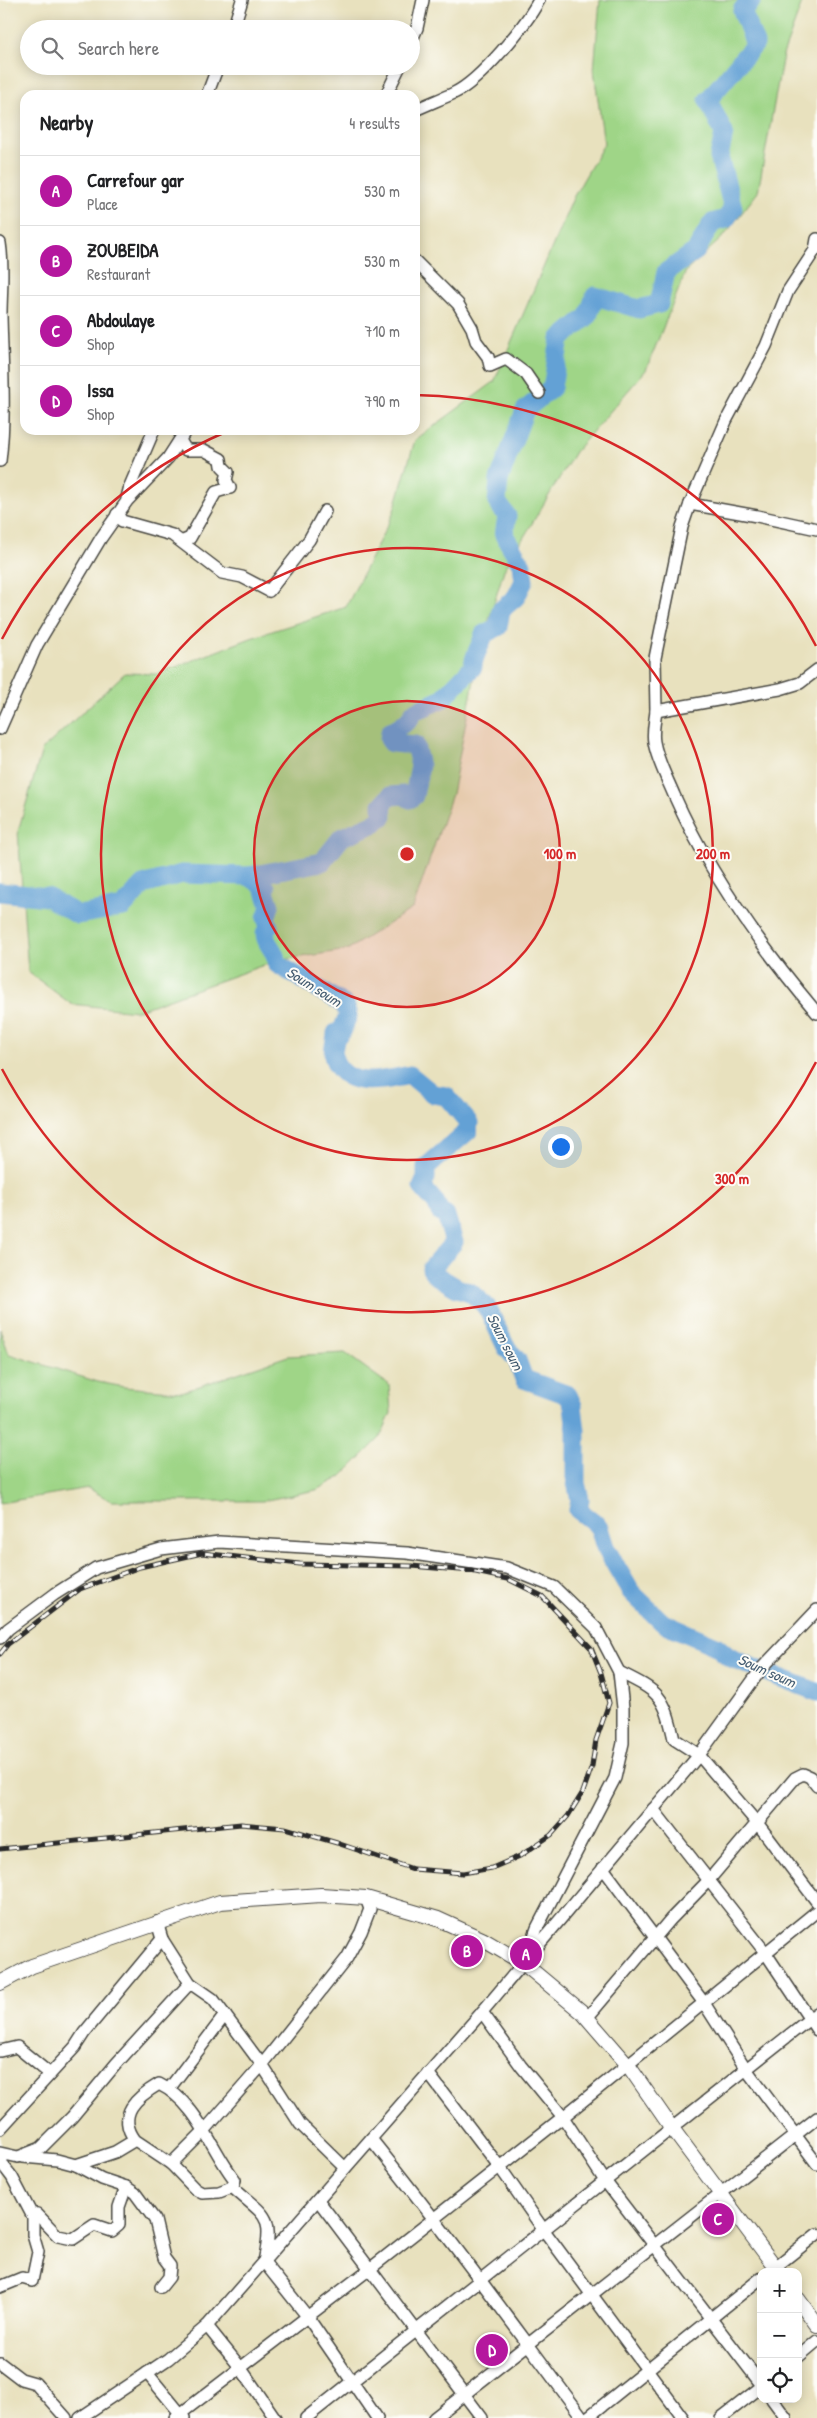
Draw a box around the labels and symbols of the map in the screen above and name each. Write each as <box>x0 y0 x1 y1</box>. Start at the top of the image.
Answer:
text: 100 m <box>544 843 576 864</box>
text: 200 m <box>696 843 730 864</box>
centre of rings <box>398 845 416 863</box>
water label: Soum soum <box>283 962 346 1012</box>
your location <box>548 1134 574 1160</box>
text: 300 m <box>715 1168 749 1189</box>
water label: Soum soum <box>482 1310 529 1374</box>
water label: Soum soum <box>735 1649 800 1693</box>
pin: B <box>451 1932 483 1970</box>
pin: A <box>510 1935 542 1973</box>
pin: C <box>702 2200 734 2238</box>
pin: D <box>476 2331 508 2369</box>

